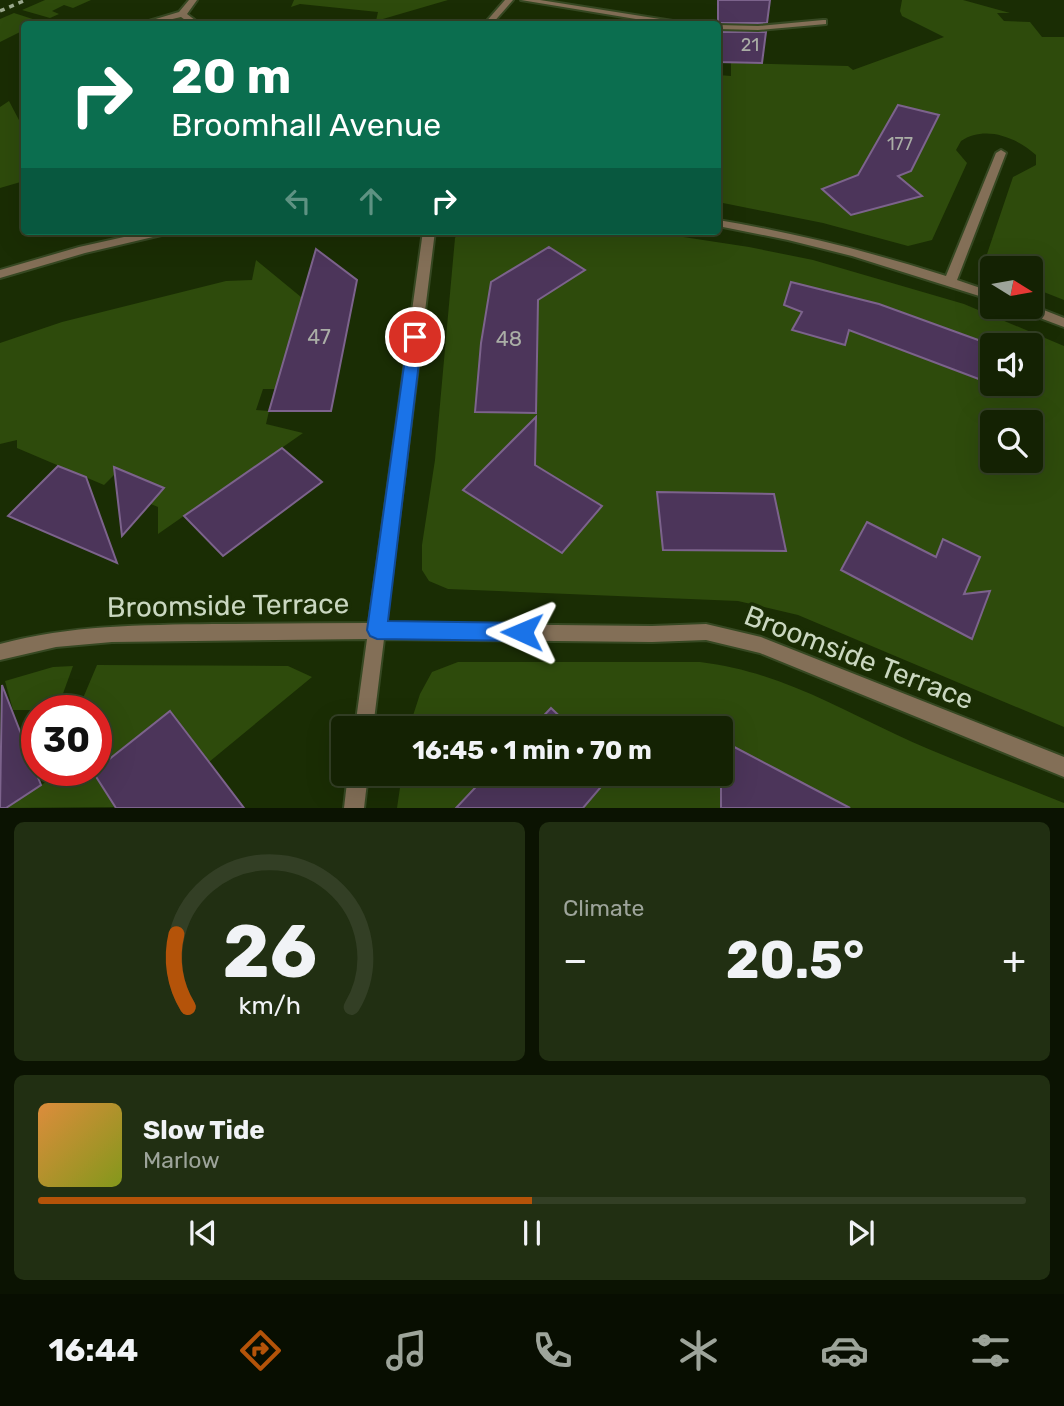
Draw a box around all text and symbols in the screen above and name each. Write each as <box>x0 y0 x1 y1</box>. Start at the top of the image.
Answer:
house number: 21 <box>741 34 759 56</box>
text: 20 m <box>171 47 292 105</box>
icon: right <box>56 49 147 140</box>
text: Broomhall Avenue <box>171 106 441 144</box>
house number: 177 <box>887 133 913 155</box>
icon: left <box>279 182 317 220</box>
icon: ahead <box>352 182 390 220</box>
icon: right <box>425 182 463 220</box>
north arrow <box>980 256 1043 318</box>
map controls <box>980 256 1043 473</box>
pin <box>385 307 445 367</box>
icon: arrive <box>396 318 434 356</box>
house number: 47 <box>307 324 331 349</box>
house number: 48 <box>496 326 522 351</box>
button: sound <box>980 333 1043 396</box>
button: search <box>980 410 1043 473</box>
street label: Broomside Terrace <box>106 587 350 624</box>
position arrow <box>485 595 559 669</box>
street label: Broomside Terrace <box>740 599 978 716</box>
speed limit sign: 30 <box>21 695 112 786</box>
text: 16:45 · 1 min · 70 m <box>412 735 652 766</box>
text: Climate <box>563 894 644 922</box>
text: 26 <box>222 910 317 996</box>
text: 20.5° <box>726 929 864 991</box>
text: − <box>563 937 588 983</box>
text: + <box>1002 937 1026 983</box>
text: km/h <box>238 991 301 1020</box>
text: Slow Tide <box>143 1115 265 1146</box>
text: Marlow <box>143 1146 220 1174</box>
icon: previous <box>184 1214 222 1252</box>
icon: pause <box>513 1214 551 1252</box>
icon: next <box>842 1214 880 1252</box>
icon: directions <box>236 1326 285 1375</box>
icon: music <box>382 1326 431 1375</box>
icon: phone <box>528 1326 577 1375</box>
icon: climate <box>674 1326 723 1375</box>
icon: car <box>820 1326 869 1375</box>
icon: filters <box>966 1326 1015 1375</box>
text: 16:44 <box>49 1331 138 1369</box>

